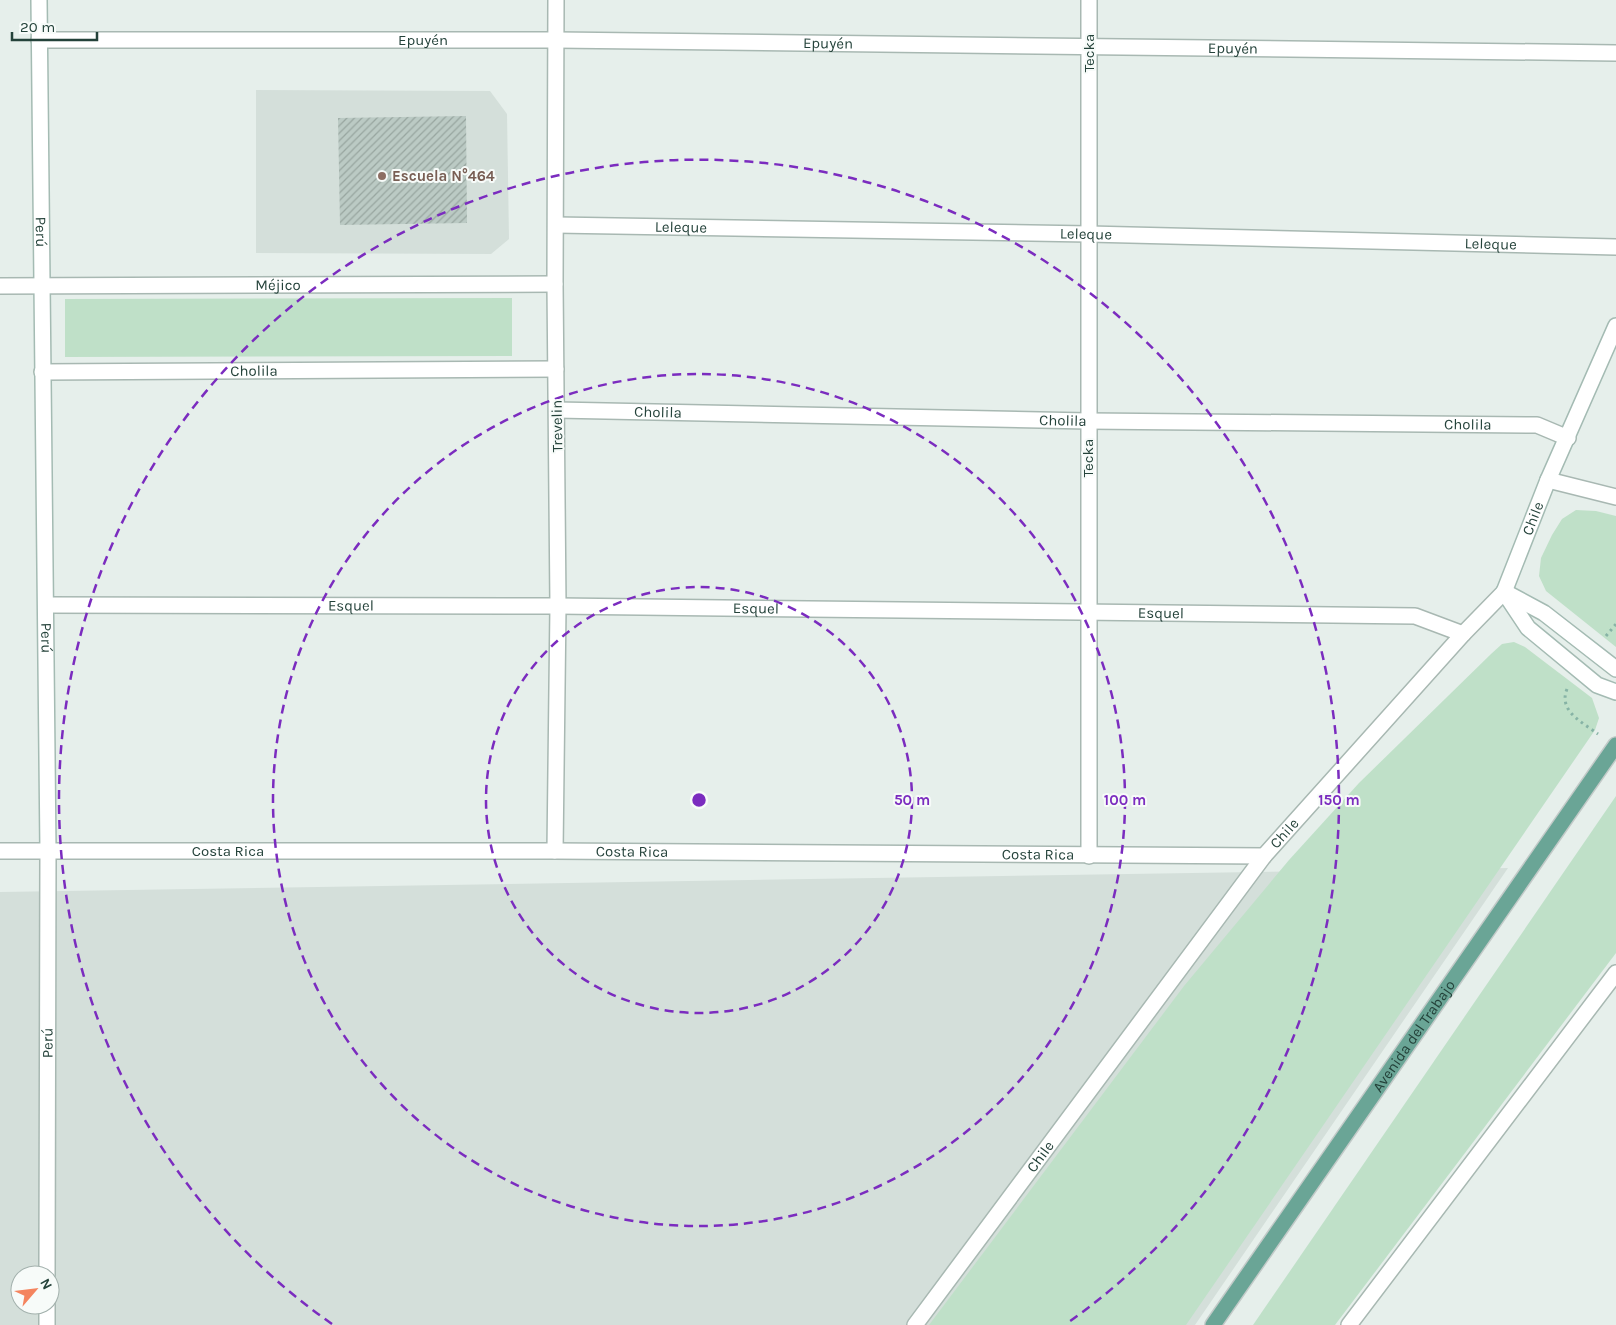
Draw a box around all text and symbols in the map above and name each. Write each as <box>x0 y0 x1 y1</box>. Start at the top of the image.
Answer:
scale bar <box>12 10 98 42</box>
text: 20 m <box>20 18 55 36</box>
street label: Epuyén <box>398 31 448 49</box>
street label: Epuyén <box>803 34 853 53</box>
street label: Tecka <box>1080 34 1098 72</box>
street label: Epuyén <box>1208 39 1258 58</box>
place label: Escuela N°464 <box>392 167 495 185</box>
marker: Escuela N°464 <box>376 170 388 182</box>
street label: Perú <box>32 217 50 247</box>
street label: Leleque <box>655 218 707 237</box>
street label: Leleque <box>1060 225 1112 244</box>
street label: Leleque <box>1464 234 1517 254</box>
street label: Méjico <box>255 276 301 294</box>
street label: Cholila <box>230 362 278 380</box>
street label: Trevelin <box>548 400 566 452</box>
street label: Cholila <box>634 403 682 422</box>
street label: Cholila <box>1039 411 1087 430</box>
street label: Cholila <box>1444 415 1492 434</box>
street label: Tecka <box>1079 439 1097 477</box>
street label: Chile <box>1518 499 1548 538</box>
street label: Esquel <box>328 597 374 615</box>
street label: Esquel <box>733 599 779 618</box>
street label: Esquel <box>1138 604 1184 622</box>
street label: Perú <box>37 623 55 653</box>
centre of rings <box>690 791 708 809</box>
text: 50 m <box>894 791 930 809</box>
text: 100 m <box>1104 791 1146 809</box>
text: 150 m <box>1318 791 1360 809</box>
street label: Chile <box>1266 814 1303 852</box>
street label: Costa Rica <box>192 842 264 860</box>
street label: Costa Rica <box>596 842 668 861</box>
street label: Costa Rica <box>1002 845 1074 864</box>
street label: Avenida del Trabajo <box>1369 976 1459 1095</box>
street label: Perú <box>39 1028 57 1058</box>
street label: Chile <box>1023 1137 1058 1176</box>
north arrow <box>10 1265 60 1315</box>
text: N <box>36 1276 56 1293</box>

